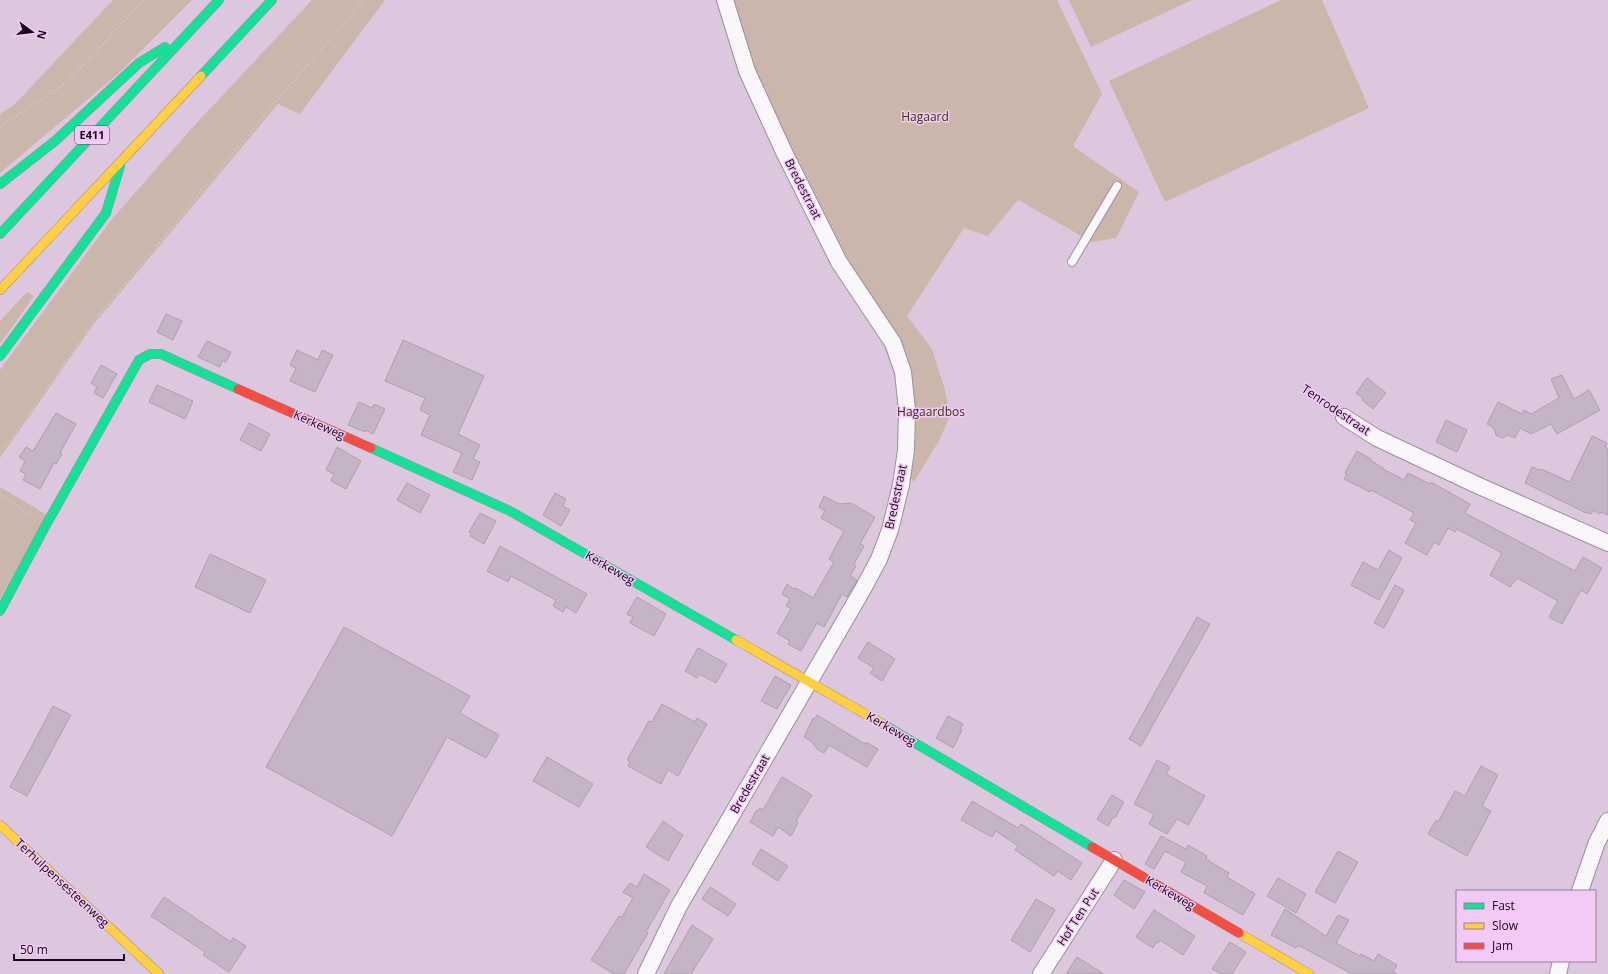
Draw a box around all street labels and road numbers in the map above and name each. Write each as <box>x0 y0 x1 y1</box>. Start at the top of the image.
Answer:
road number: E411 <box>75 126 109 144</box>
street label: Bredestraat <box>781 156 826 222</box>
street label: Tenrodestraat <box>1299 380 1374 439</box>
street label: Kerkeweg <box>291 406 348 444</box>
street label: Bredestraat <box>880 463 911 531</box>
street label: Kerkeweg <box>582 547 639 589</box>
street label: Kerkeweg <box>863 708 920 750</box>
street label: Bredestraat <box>726 751 773 817</box>
street label: Terhulpensesteenweg <box>11 834 114 931</box>
street label: Kerkeweg <box>1142 872 1199 914</box>
street label: Hof Ten Put <box>1053 884 1103 949</box>

